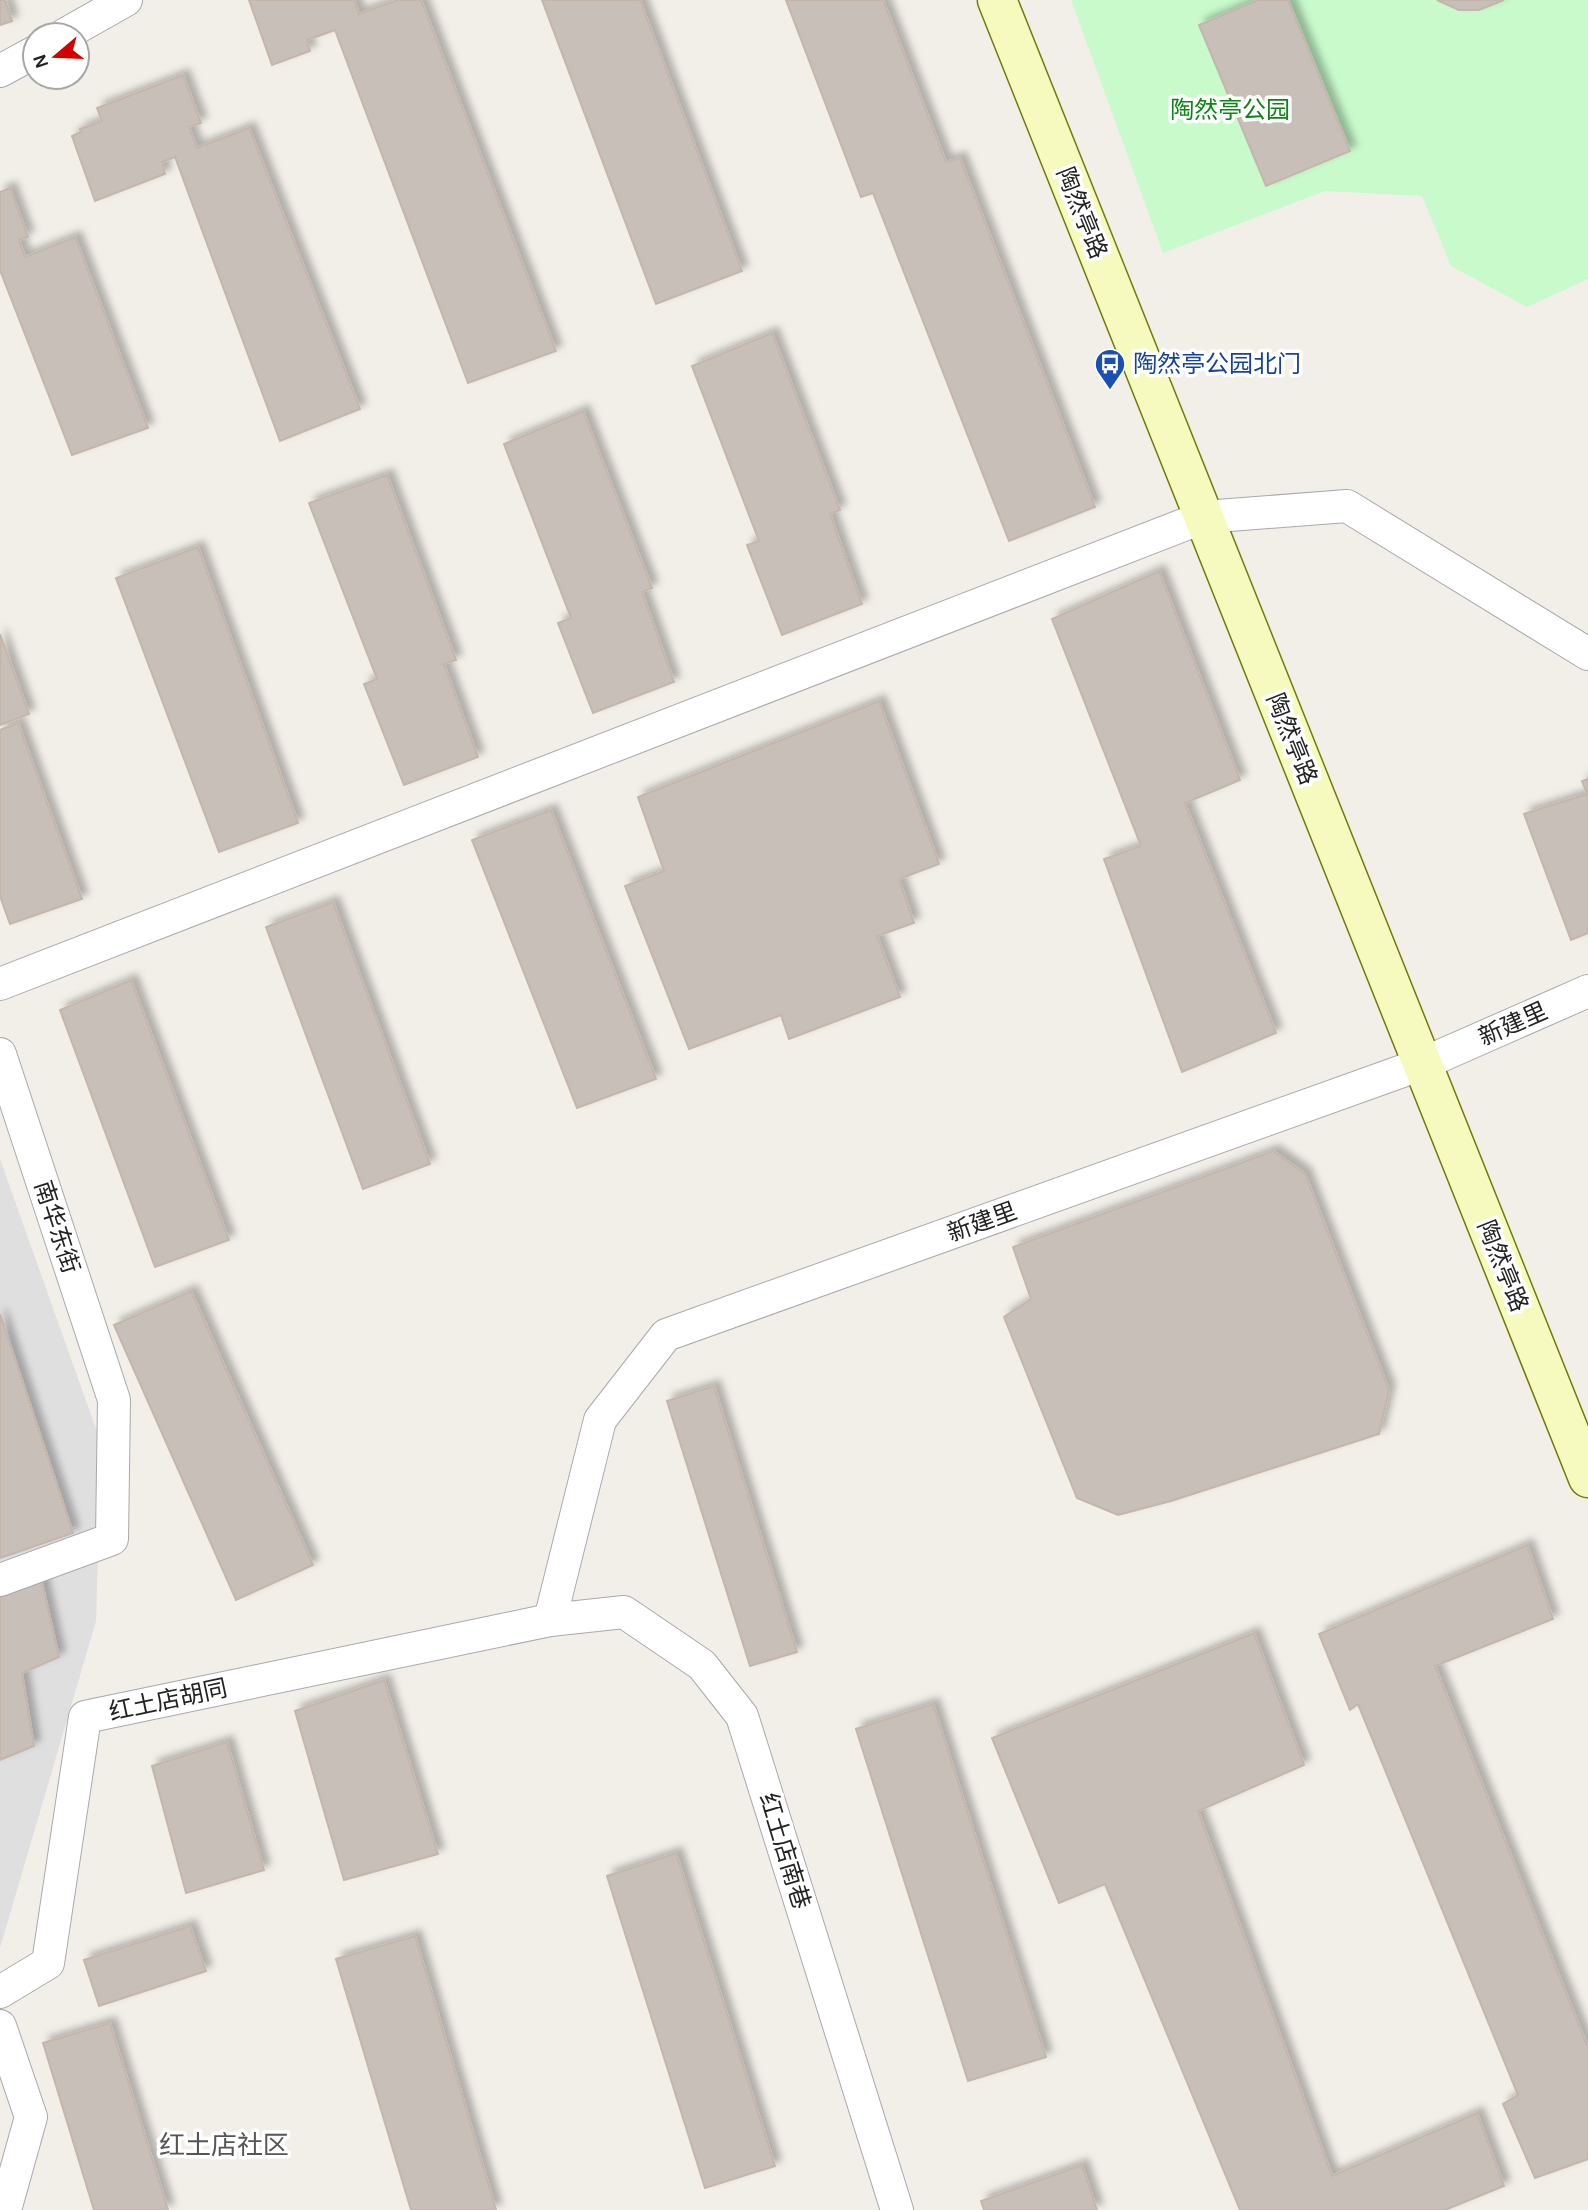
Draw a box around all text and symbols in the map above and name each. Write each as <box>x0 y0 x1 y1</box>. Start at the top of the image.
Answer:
north arrow <box>21 21 91 91</box>
text: N <box>28 51 53 71</box>
park label: 陶然亭公园 <box>1170 96 1290 124</box>
street label: 陶然亭路 <box>1051 163 1113 263</box>
bus stop icon: 陶然亭公园北门 <box>1093 347 1127 391</box>
place label: 陶然亭公园北门 <box>1133 350 1301 378</box>
street label: 陶然亭路 <box>1261 689 1323 789</box>
street label: 新建里 <box>1474 997 1552 1051</box>
street label: 南华东街 <box>29 1177 85 1277</box>
street label: 新建里 <box>943 1197 1021 1247</box>
street label: 陶然亭路 <box>1472 1216 1534 1316</box>
street label: 红土店胡同 <box>106 1674 230 1726</box>
street label: 红土店南巷 <box>754 1790 816 1912</box>
district label: 红土店社区 <box>159 2130 289 2161</box>

